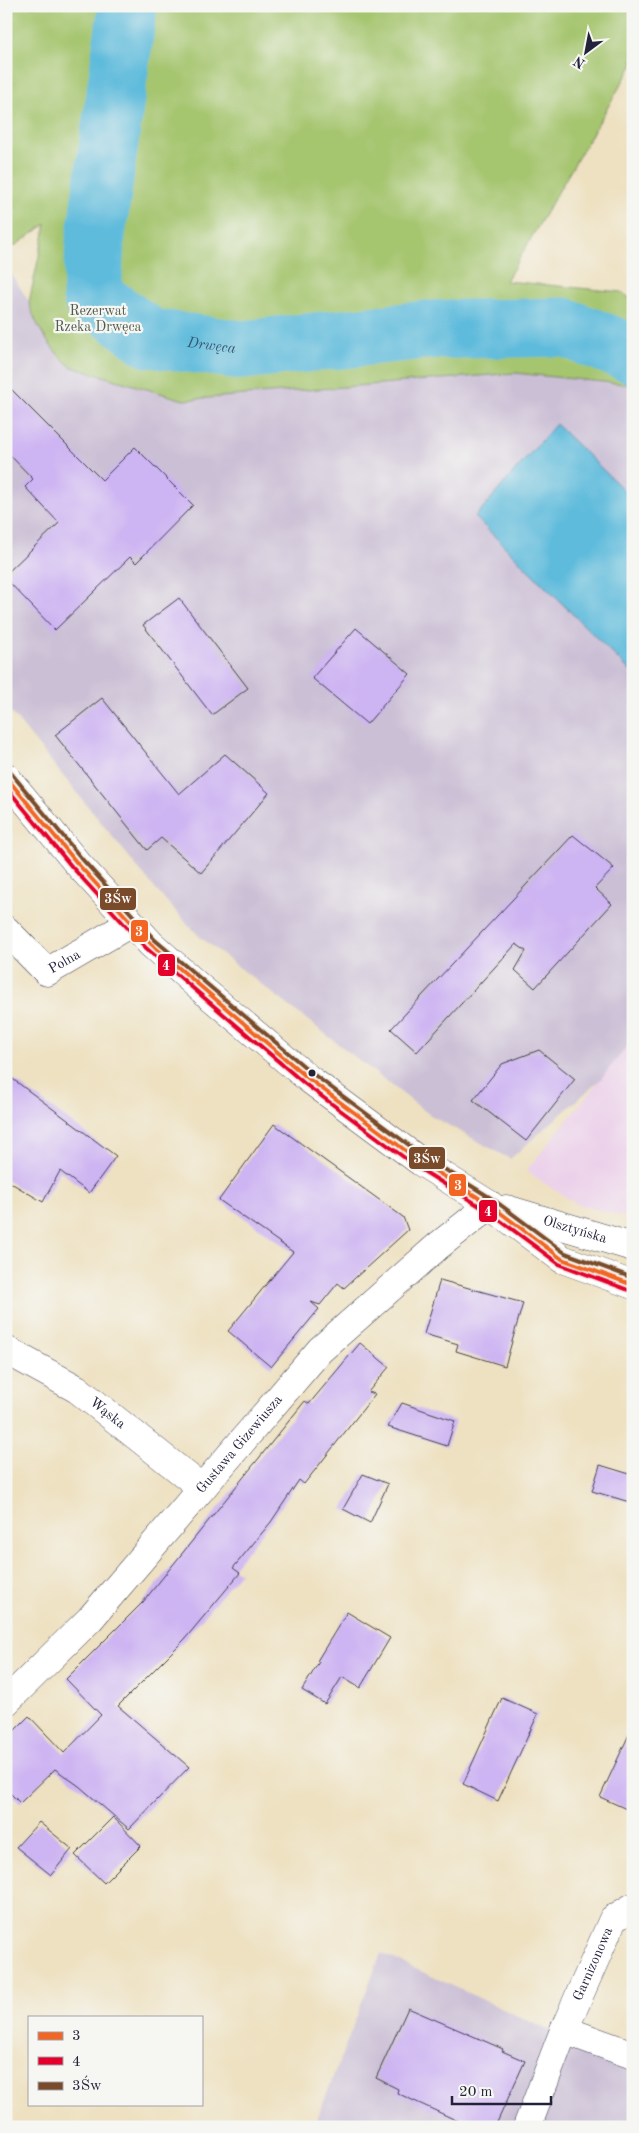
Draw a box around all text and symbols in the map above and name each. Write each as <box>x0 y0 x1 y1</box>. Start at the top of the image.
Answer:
north arrow <box>562 28 612 78</box>
text: N <box>571 53 588 71</box>
park label: Rezerwat Rzeka Drwęca <box>54 304 142 334</box>
water label: Drwęca <box>185 335 237 357</box>
line badge: 3Św <box>99 887 137 911</box>
text: 3Św <box>104 889 132 906</box>
line badge: 3 <box>130 919 149 943</box>
text: 3 <box>135 925 143 939</box>
street label: Polna <box>46 947 83 976</box>
line badge: 4 <box>157 953 176 977</box>
text: 4 <box>162 959 170 973</box>
unlabelled marker <box>307 1068 317 1078</box>
line badge: 3Św <box>408 1146 446 1170</box>
text: 3Św <box>413 1149 441 1166</box>
line badge: 3 <box>448 1173 467 1197</box>
text: 3 <box>454 1179 462 1193</box>
line badge: 4 <box>478 1199 498 1223</box>
text: 4 <box>484 1205 492 1219</box>
street label: Olsztyńska <box>541 1213 609 1246</box>
street label: Gustawa Gizewiusza <box>194 1392 285 1496</box>
street label: Wąska <box>87 1395 128 1431</box>
street label: Garnizonowa <box>571 1925 615 2003</box>
legend <box>28 2016 202 2106</box>
text: 3 <box>72 2029 81 2044</box>
text: 4 <box>72 2055 81 2070</box>
scale bar <box>452 2073 550 2105</box>
text: 3Św <box>72 2075 102 2094</box>
text: 20 m <box>459 2085 493 2100</box>

